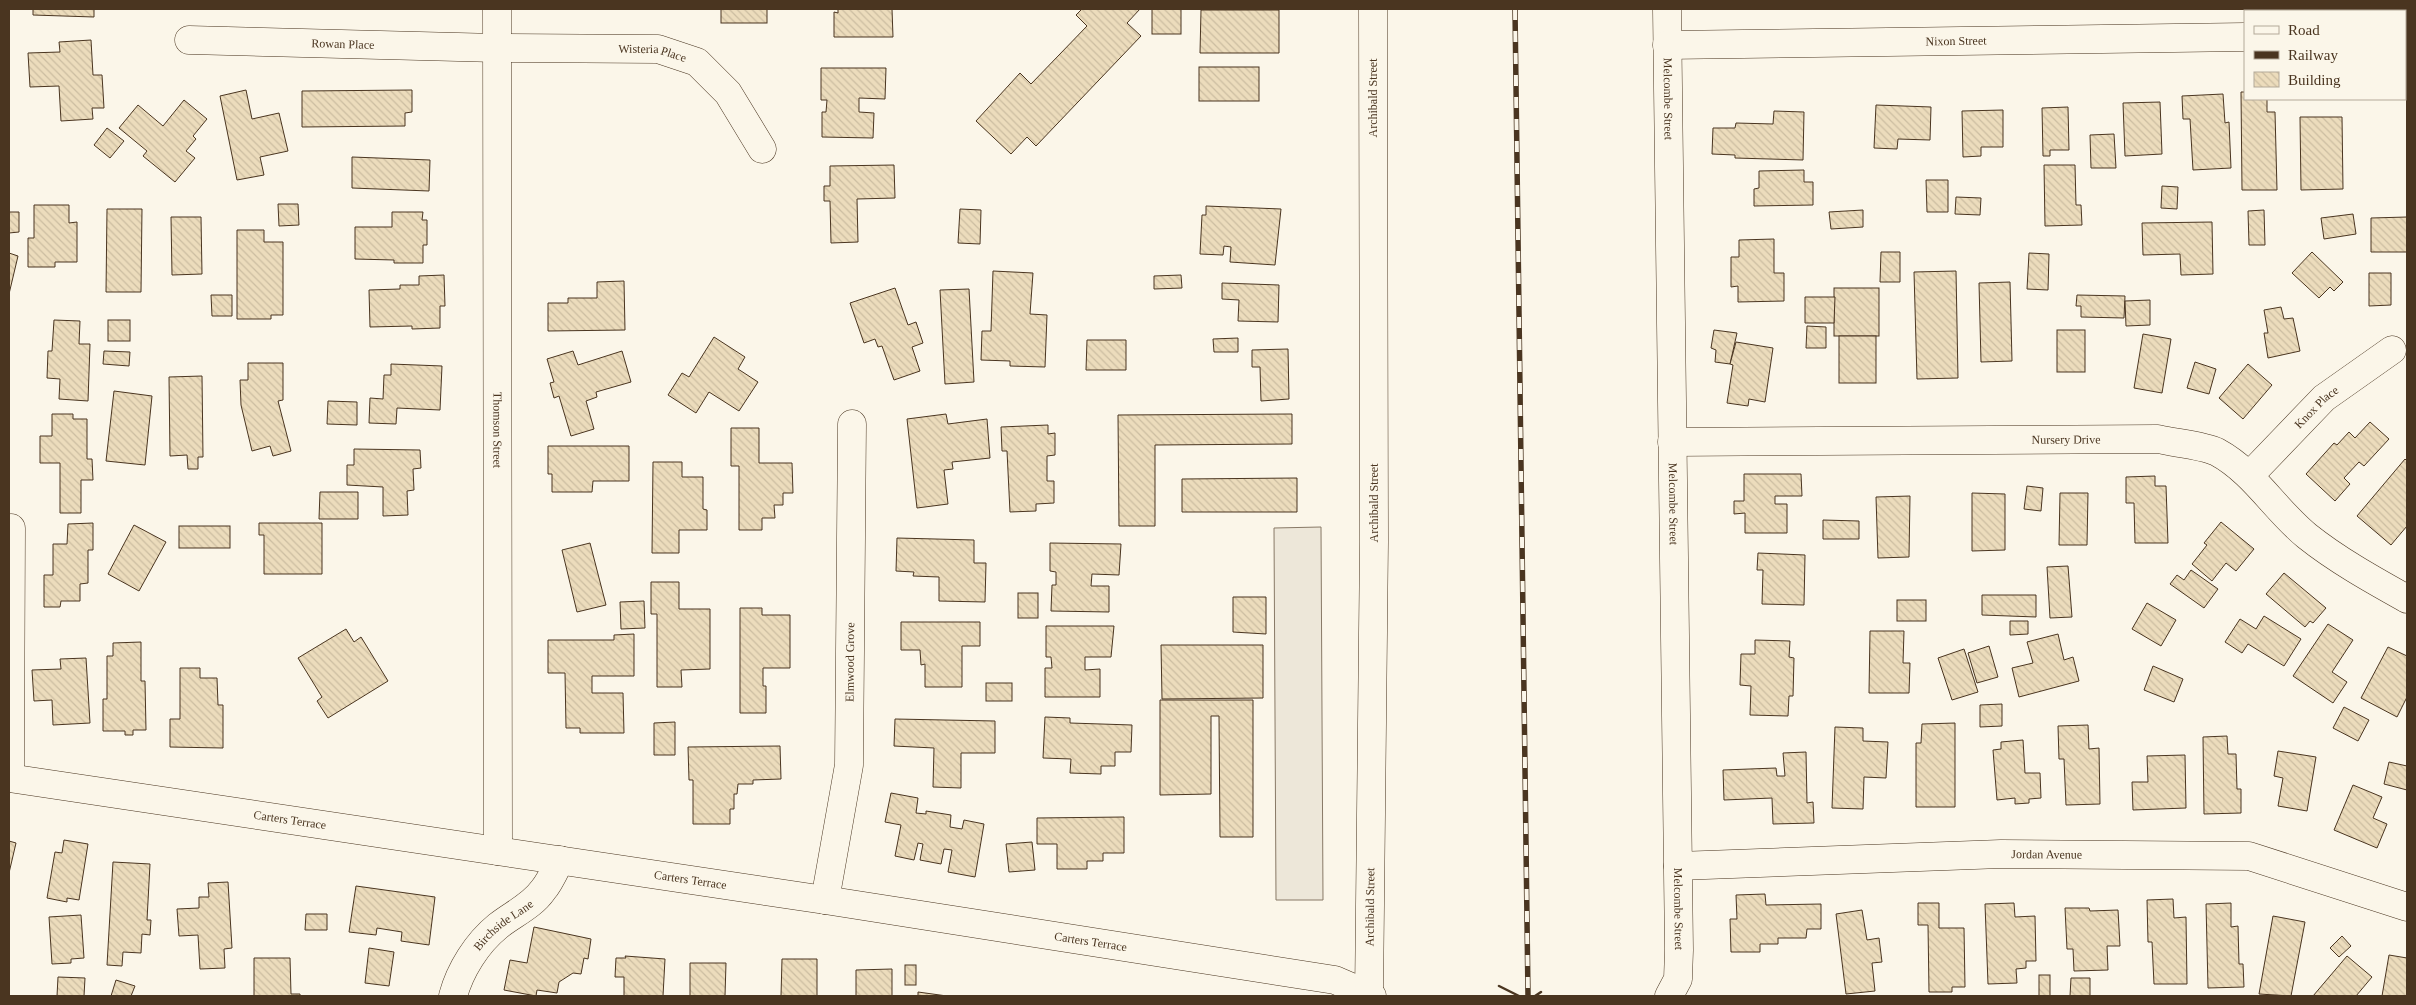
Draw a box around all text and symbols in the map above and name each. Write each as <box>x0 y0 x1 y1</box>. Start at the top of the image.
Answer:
legend <box>2244 10 2406 100</box>
text: Road <box>2288 22 2320 38</box>
street label: Nixon Street <box>1925 34 1987 48</box>
street label: Rowan Place <box>311 36 375 52</box>
street label: Wisteria Place <box>618 42 688 65</box>
text: Railway <box>2288 47 2338 63</box>
street label: Archibald Street <box>1366 58 1380 137</box>
street label: Melcombe Street <box>1661 58 1676 141</box>
text: Building <box>2288 72 2341 88</box>
street label: Knox Place <box>2291 383 2341 431</box>
street label: Thomson Street <box>490 392 505 469</box>
street label: Nursery Drive <box>2031 432 2101 447</box>
street label: Archibald Street <box>1367 463 1381 542</box>
street label: Melcombe Street <box>1666 463 1681 546</box>
street label: Elmwood Grove <box>843 622 857 702</box>
street label: Carters Terrace <box>253 808 327 832</box>
street label: Jordan Avenue <box>2011 847 2082 862</box>
street label: Archibald Street <box>1363 867 1377 947</box>
street label: Carters Terrace <box>653 868 728 892</box>
street label: Melcombe Street <box>1671 868 1686 951</box>
street label: Birchside Lane <box>471 897 536 953</box>
street label: Carters Terrace <box>1053 929 1128 954</box>

